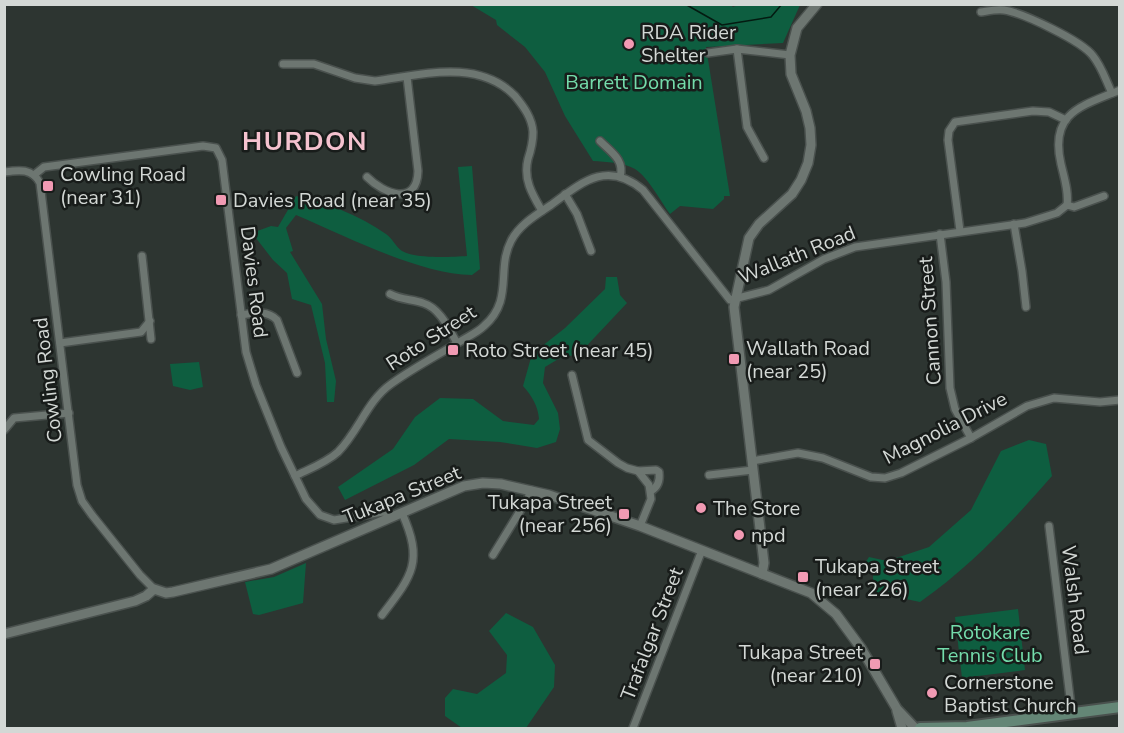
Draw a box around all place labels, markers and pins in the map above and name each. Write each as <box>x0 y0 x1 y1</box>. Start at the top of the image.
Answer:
place label: RDA Rider Shelter <box>641 19 736 69</box>
marker: RDA Rider Shelter <box>622 37 636 51</box>
place label: Cowling Road (near 31) <box>60 161 186 211</box>
marker: Cowling Road (near 31) <box>41 179 55 193</box>
place label: Davies Road (near 35) <box>233 187 432 214</box>
marker: Davies Road (near 35) <box>214 193 228 207</box>
place label: Wallath Road (near 25) <box>746 335 870 385</box>
place label: Roto Street (near 45) <box>465 337 654 364</box>
marker: Roto Street (near 45) <box>446 343 460 357</box>
marker: Wallath Road (near 25) <box>727 352 741 366</box>
place label: Tukapa Street (near 256) <box>488 489 613 539</box>
place label: The Store <box>713 495 800 522</box>
marker: The Store <box>694 501 708 515</box>
marker: Tukapa Street (near 256) <box>617 507 631 521</box>
place label: npd <box>751 522 786 549</box>
marker: npd <box>732 528 746 542</box>
place label: Tukapa Street (near 226) <box>815 553 940 603</box>
marker: Tukapa Street (near 226) <box>796 570 810 584</box>
place label: Tukapa Street (near 210) <box>739 639 864 689</box>
marker: Tukapa Street (near 210) <box>868 657 882 671</box>
place label: Cornerstone Baptist Church <box>944 669 1077 719</box>
marker: Cornerstone Baptist Church <box>925 686 939 700</box>

